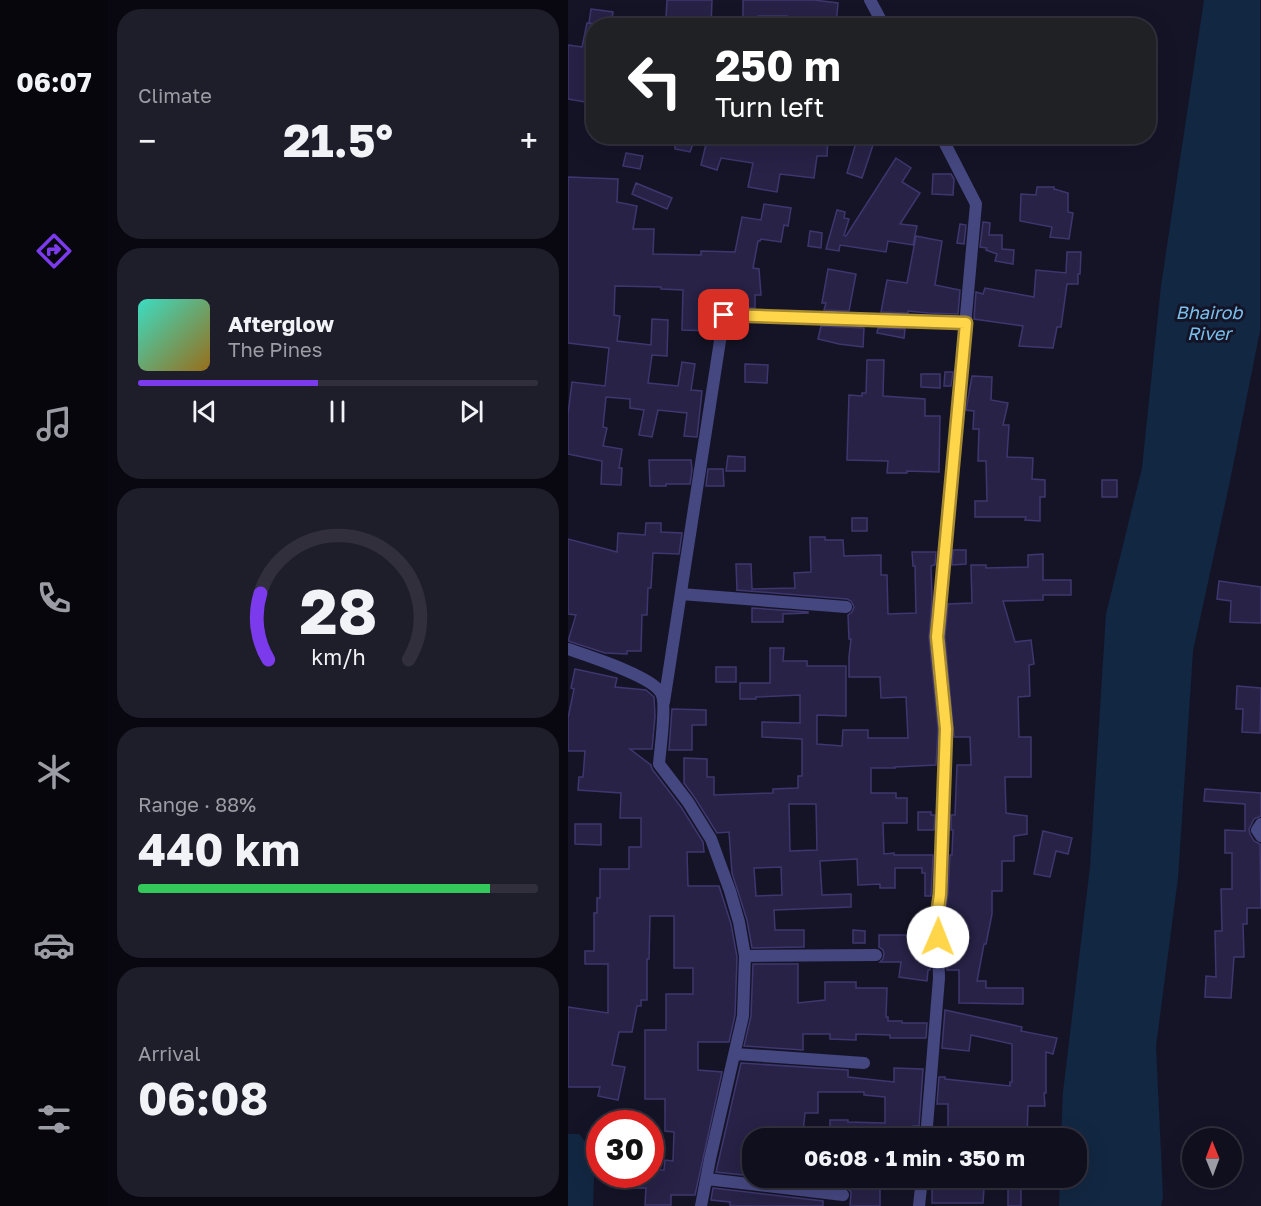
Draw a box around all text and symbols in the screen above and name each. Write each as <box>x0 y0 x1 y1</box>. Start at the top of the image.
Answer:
text: 250 m <box>715 40 841 90</box>
icon: left <box>616 42 694 120</box>
text: 06:07 <box>16 66 92 98</box>
text: Climate <box>138 83 212 107</box>
text: Turn left <box>715 91 824 123</box>
text: 21.5° <box>283 113 393 167</box>
text: − <box>138 121 156 160</box>
text: + <box>520 121 538 160</box>
icon: directions <box>33 230 75 272</box>
pin <box>698 289 749 340</box>
icon: arrive <box>707 298 740 331</box>
water label: Bhairob River <box>1176 301 1244 344</box>
text: Afterglow <box>228 310 334 337</box>
text: The Pines <box>228 337 322 361</box>
icon: previous <box>188 395 221 428</box>
icon: pause <box>321 395 354 428</box>
icon: next <box>455 395 488 428</box>
icon: music <box>33 403 75 445</box>
text: 28 <box>299 573 377 648</box>
icon: phone <box>33 577 75 619</box>
text: km/h <box>311 644 365 670</box>
icon: climate <box>33 751 75 793</box>
text: Range · 88% <box>138 792 256 816</box>
text: 440 km <box>138 822 300 876</box>
position arrow <box>906 905 970 969</box>
icon: car <box>33 924 75 966</box>
text: Arrival <box>138 1041 201 1065</box>
text: 06:08 <box>138 1071 268 1125</box>
icon: filters <box>33 1098 75 1140</box>
speed limit sign: 30 <box>586 1110 664 1188</box>
north arrow <box>1182 1128 1242 1188</box>
map controls <box>1182 1128 1242 1188</box>
text: 06:08 · 1 min · 350 m <box>804 1144 1025 1171</box>

